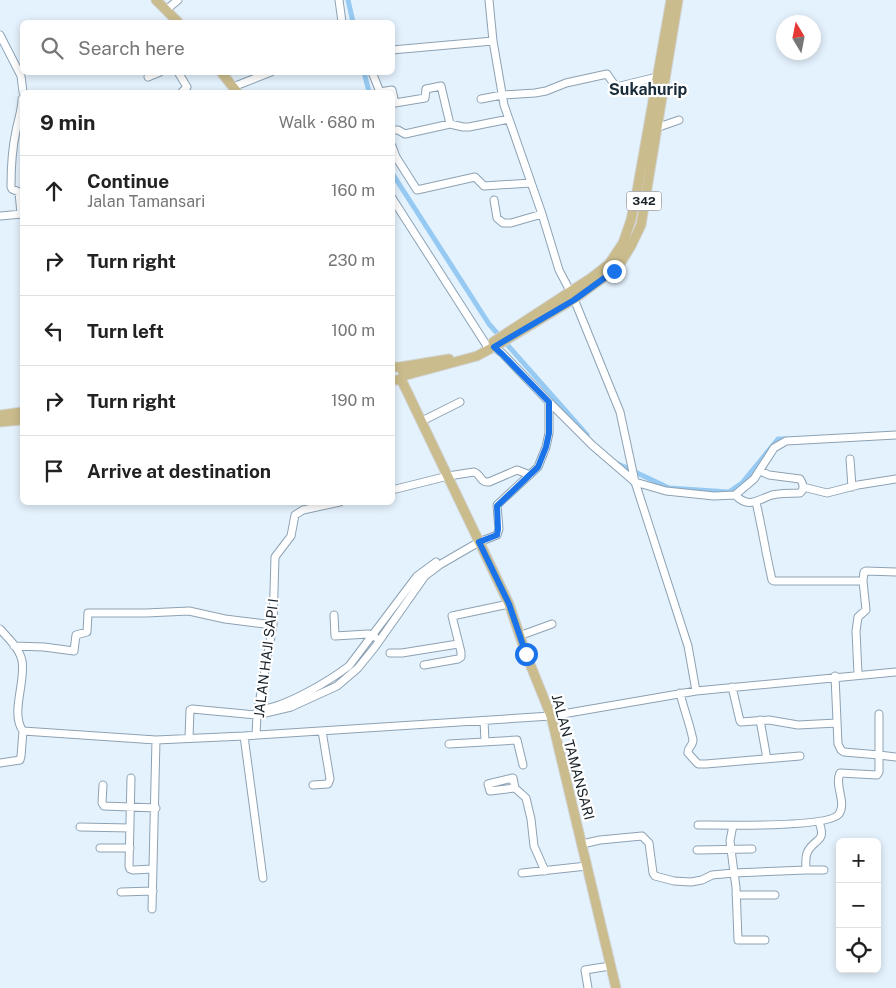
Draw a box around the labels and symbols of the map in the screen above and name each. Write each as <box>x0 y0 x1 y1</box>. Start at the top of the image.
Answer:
north arrow <box>776 15 821 60</box>
district label: Sukahurip <box>609 80 687 99</box>
road number: 342 <box>626 192 662 210</box>
route end <box>603 260 626 283</box>
street label: JALAN HAJI SAPI I <box>251 597 281 719</box>
route start <box>515 643 538 666</box>
street label: JALAN TAMANSARI <box>549 692 597 822</box>

